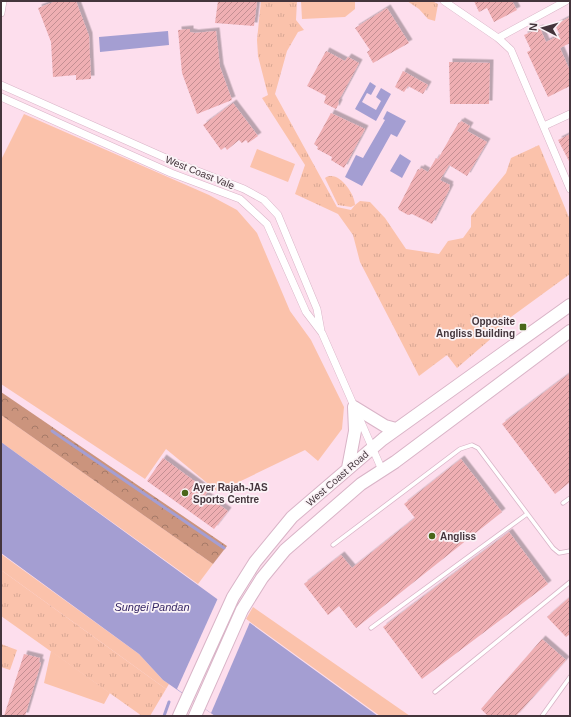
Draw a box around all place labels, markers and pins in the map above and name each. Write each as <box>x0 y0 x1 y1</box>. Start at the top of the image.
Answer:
place label: Opposite Angliss Building <box>436 316 515 339</box>
marker: Opposite Angliss Building <box>518 322 528 332</box>
place label: Ayer Rajah-JAS Sports Centre <box>193 482 268 505</box>
marker: Ayer Rajah-JAS Sports Centre <box>180 488 190 498</box>
marker: Angliss <box>427 531 437 541</box>
place label: Angliss <box>440 531 477 542</box>

